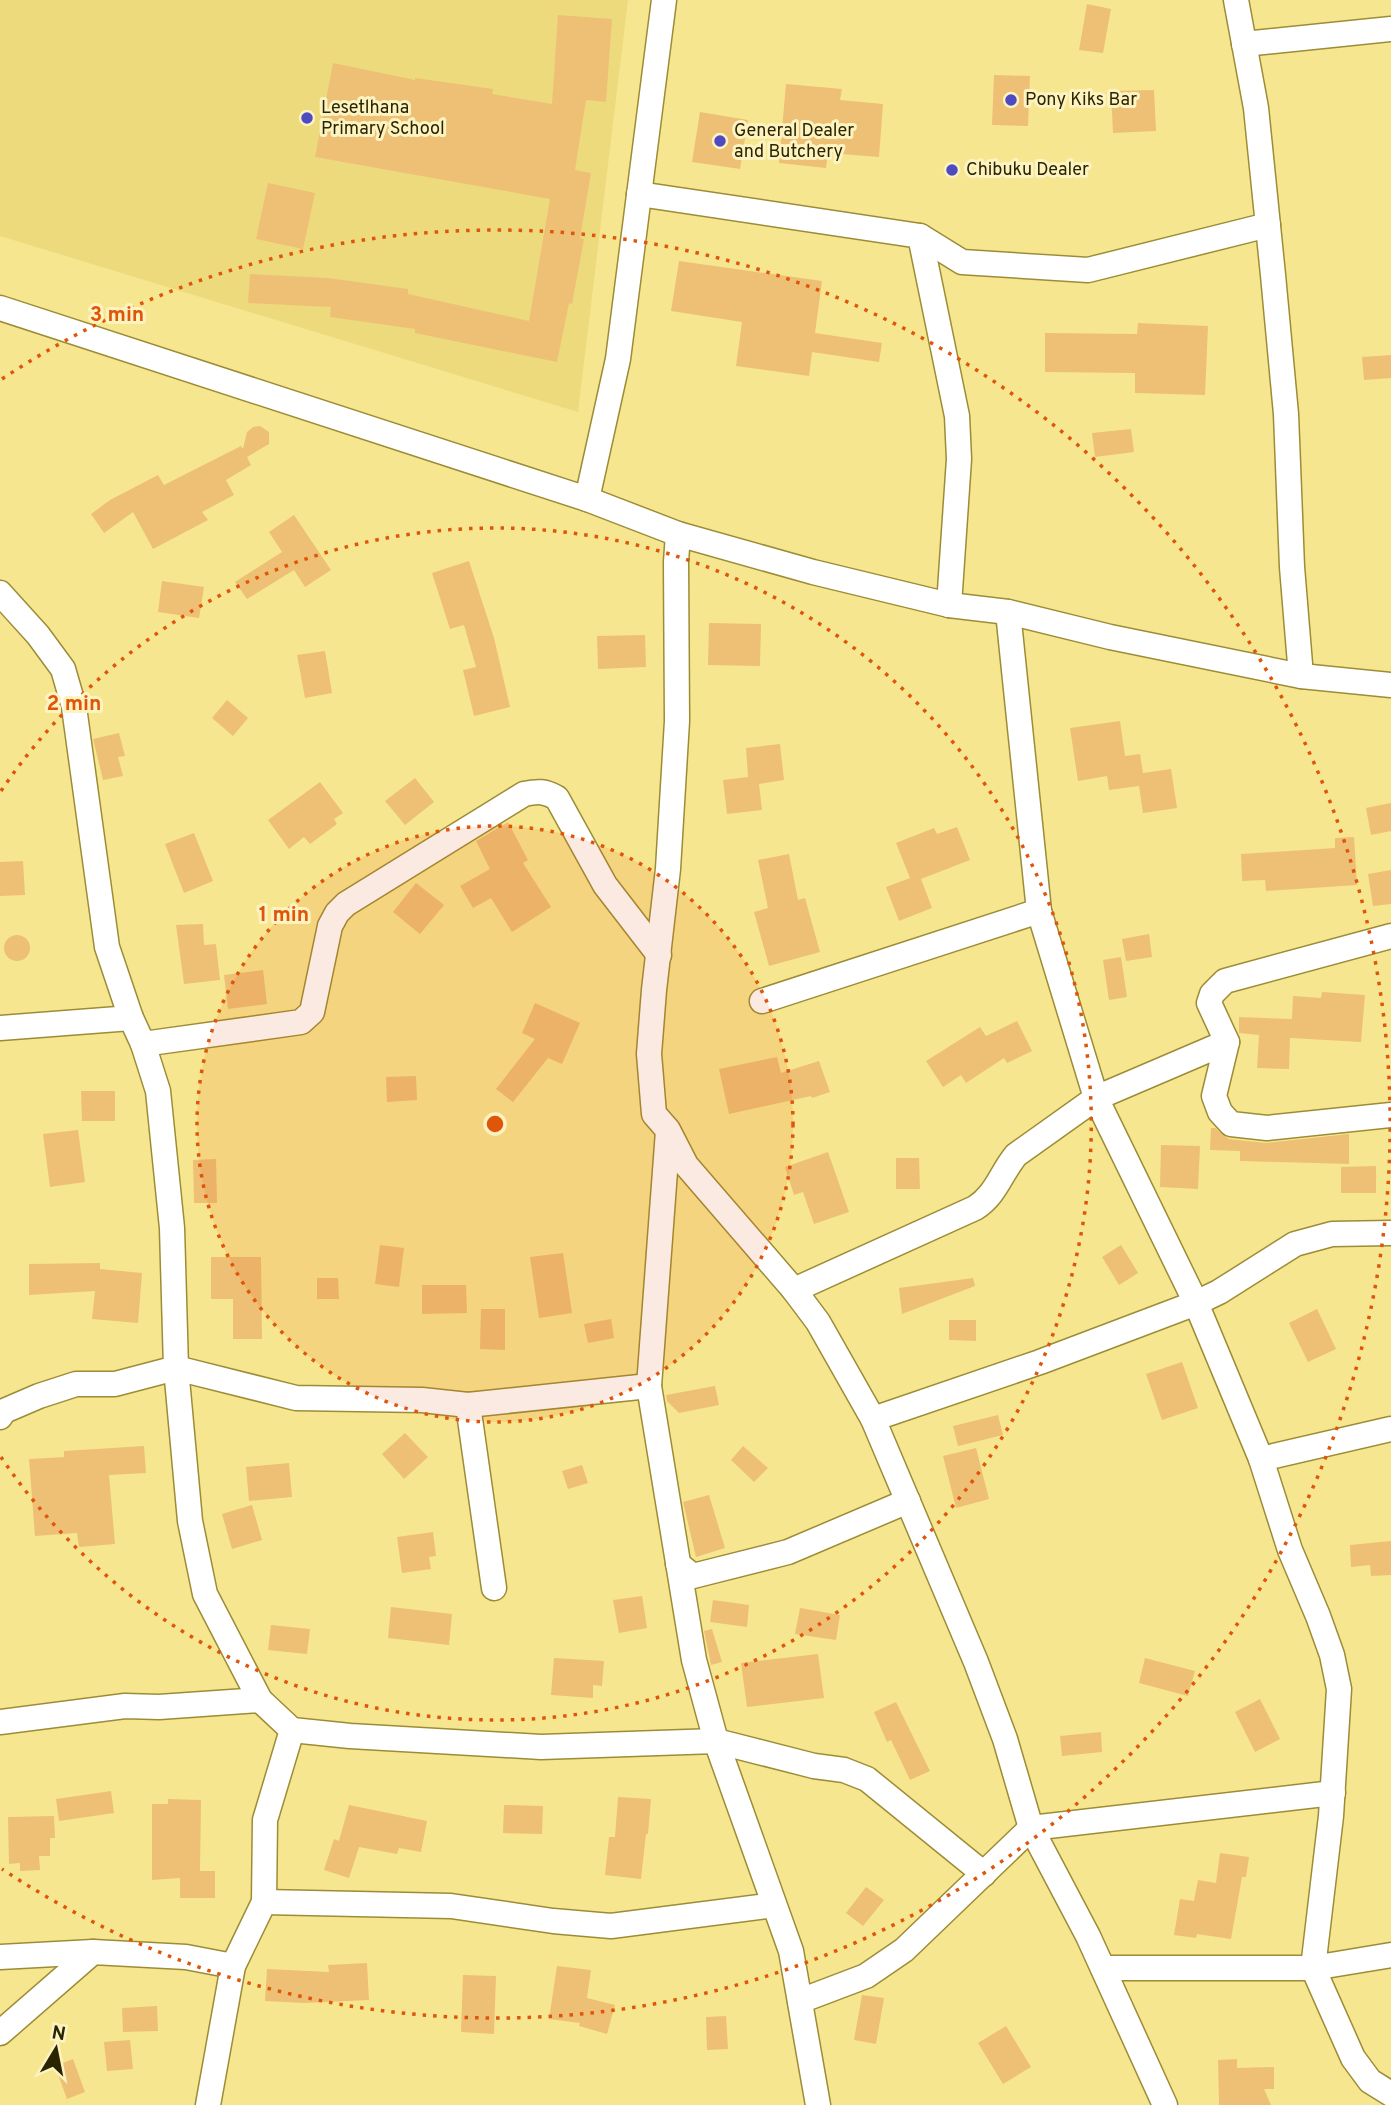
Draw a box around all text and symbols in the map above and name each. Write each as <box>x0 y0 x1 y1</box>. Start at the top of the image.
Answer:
place label: Pony Kiks Bar <box>1025 89 1137 112</box>
marker: Pony Kiks Bar <box>1003 92 1019 108</box>
place label: Lesetlhana Primary School <box>321 97 445 141</box>
marker: Lesetlhana Primary School <box>299 110 315 126</box>
place label: General Dealer and Butchery <box>734 120 854 164</box>
marker: General Dealer and Butchery <box>712 133 728 149</box>
place label: Chibuku Dealer <box>966 159 1089 182</box>
marker: Chibuku Dealer <box>944 162 960 178</box>
text: 3 min <box>90 302 144 329</box>
text: 2 min <box>47 691 101 718</box>
text: 1 min <box>259 902 309 929</box>
centre of rings <box>483 1112 507 1136</box>
north arrow <box>21 2014 91 2084</box>
text: N <box>50 2021 67 2047</box>

